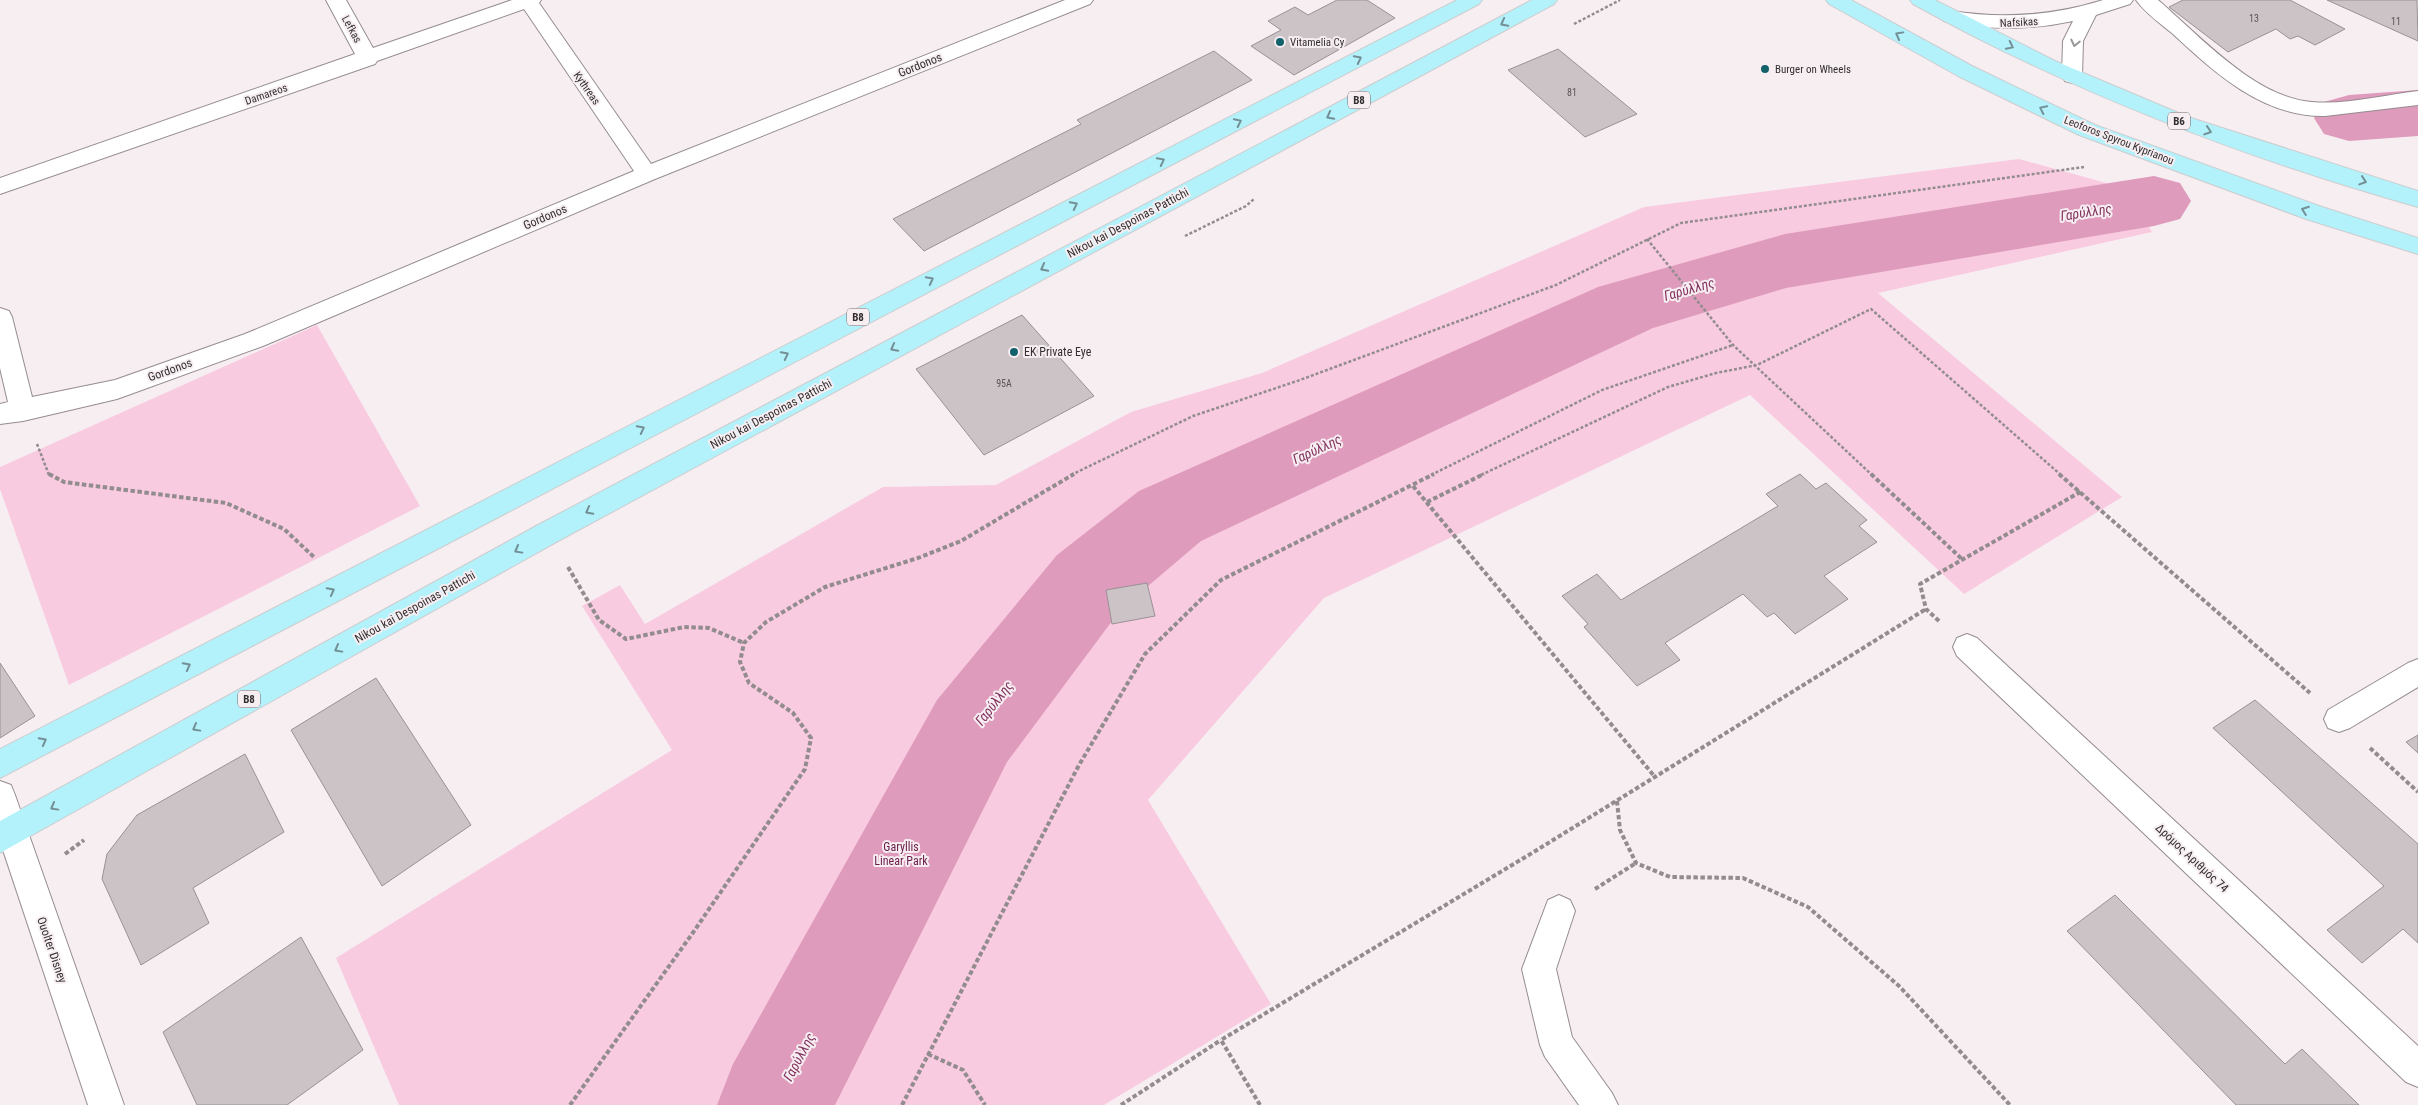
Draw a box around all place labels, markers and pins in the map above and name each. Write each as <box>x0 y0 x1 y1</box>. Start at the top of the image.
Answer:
marker: Vitamelia Cy <box>1274 36 1286 48</box>
place label: Vitamelia Cy <box>1290 36 1345 49</box>
marker: Burger on Wheels <box>1759 63 1771 75</box>
place label: Burger on Wheels <box>1775 63 1851 76</box>
place label: EK Private Eye <box>1024 345 1092 359</box>
marker: EK Private Eye <box>1008 346 1020 358</box>

